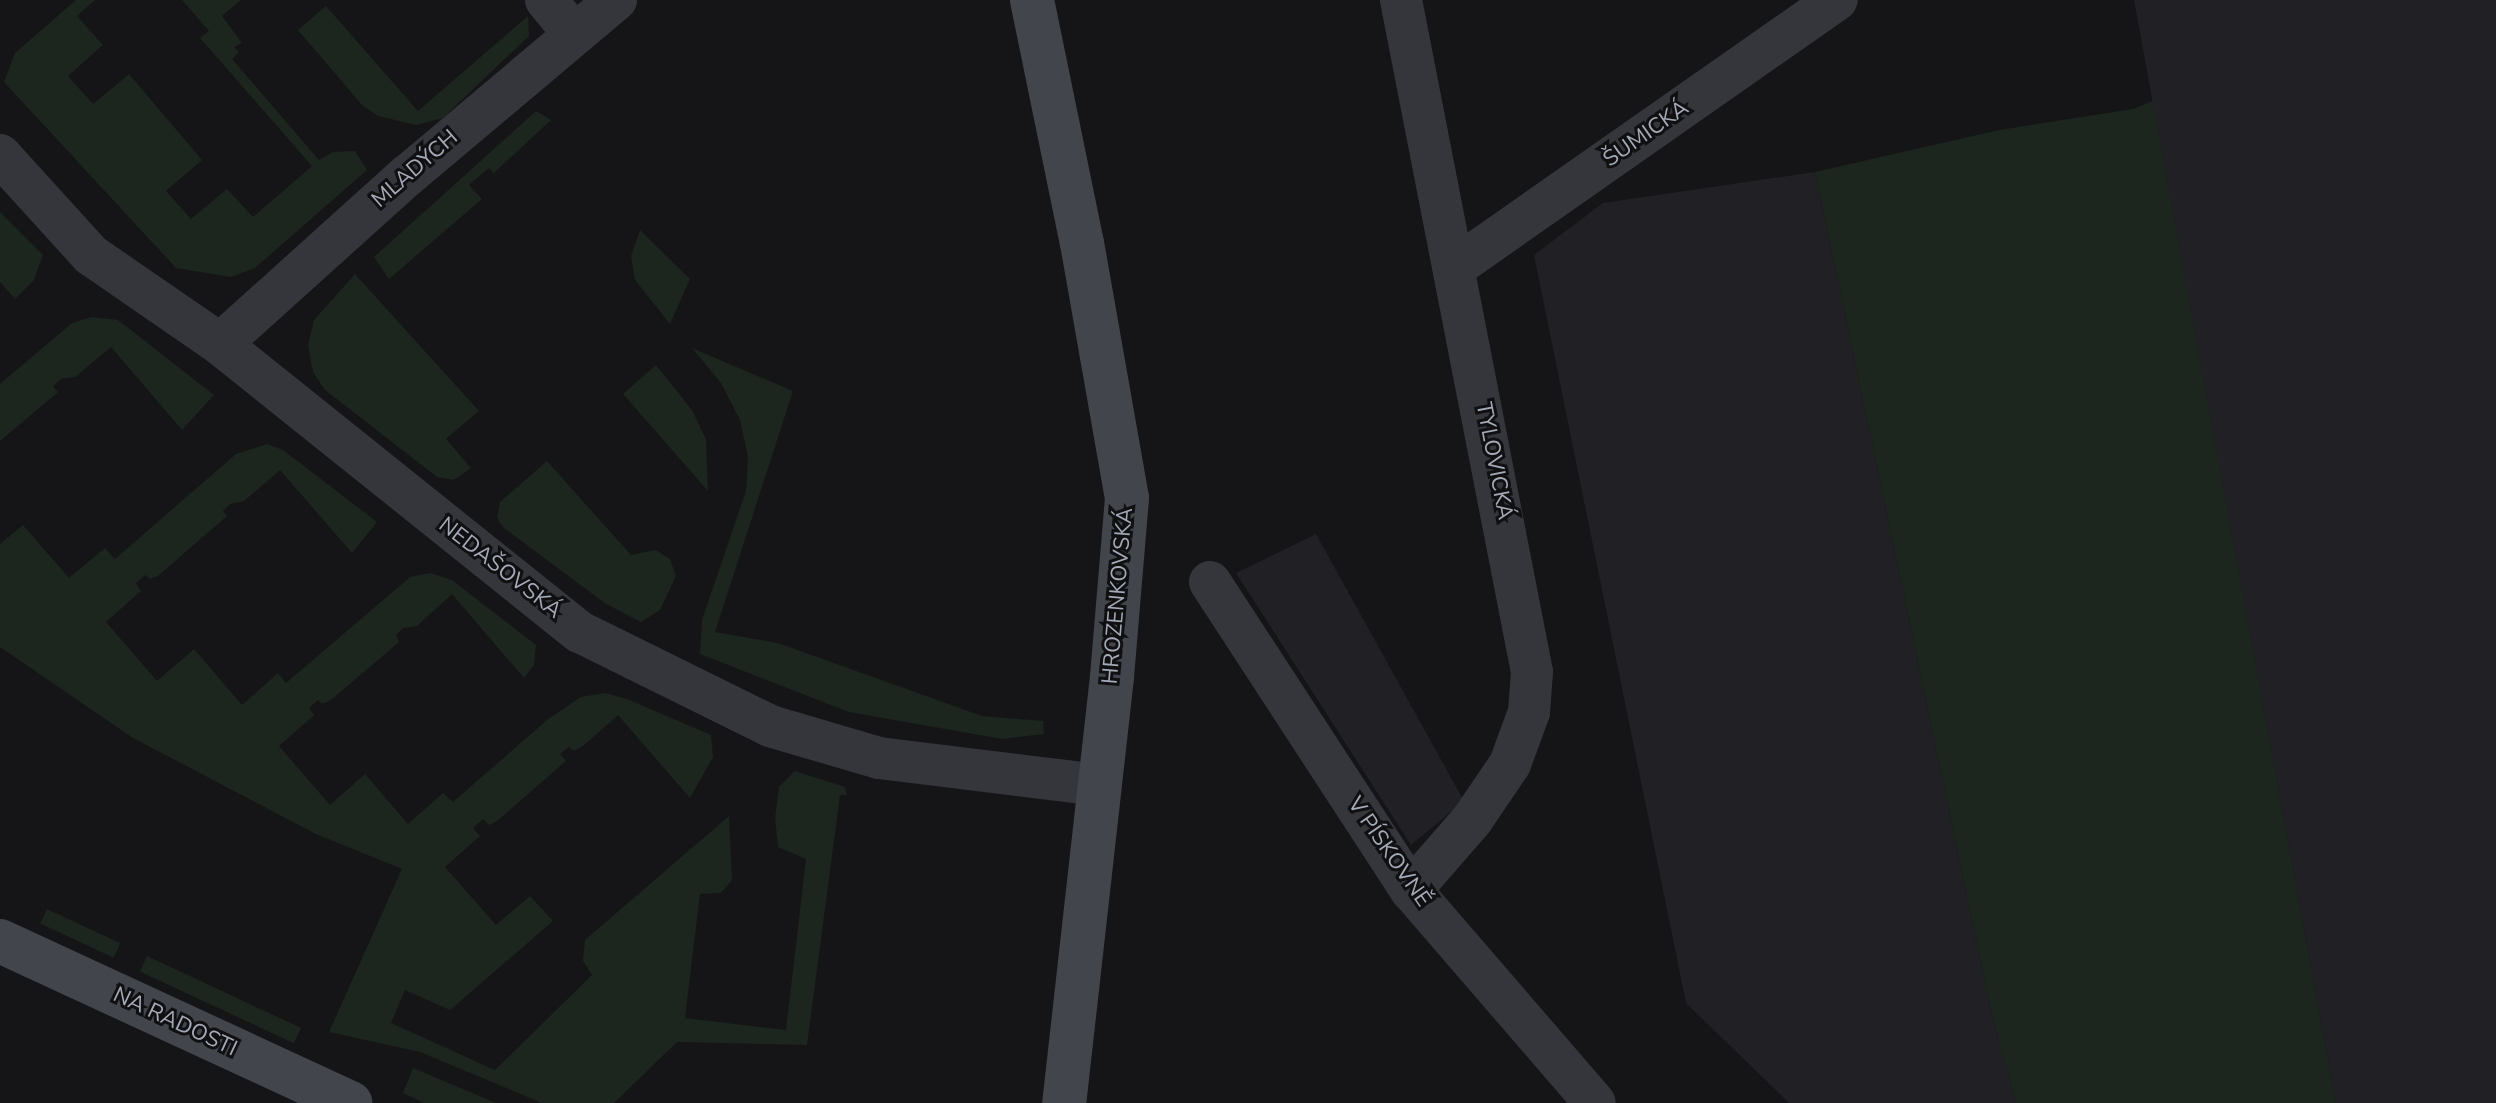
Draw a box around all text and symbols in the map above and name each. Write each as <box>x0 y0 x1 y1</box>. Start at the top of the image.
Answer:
street label: ŠUMICKÁ <box>1598 95 1694 173</box>
street label: MLADÝCH <box>367 124 463 214</box>
street label: TYLOVICKÁ <box>1470 400 1518 522</box>
street label: HROZENKOVSKÁ <box>1097 507 1139 685</box>
street label: NEDAŠOVSKÁ <box>433 512 567 624</box>
street label: V PÍSKOVNĚ <box>1342 792 1436 912</box>
street label: NA RADOSTI <box>109 982 241 1062</box>

